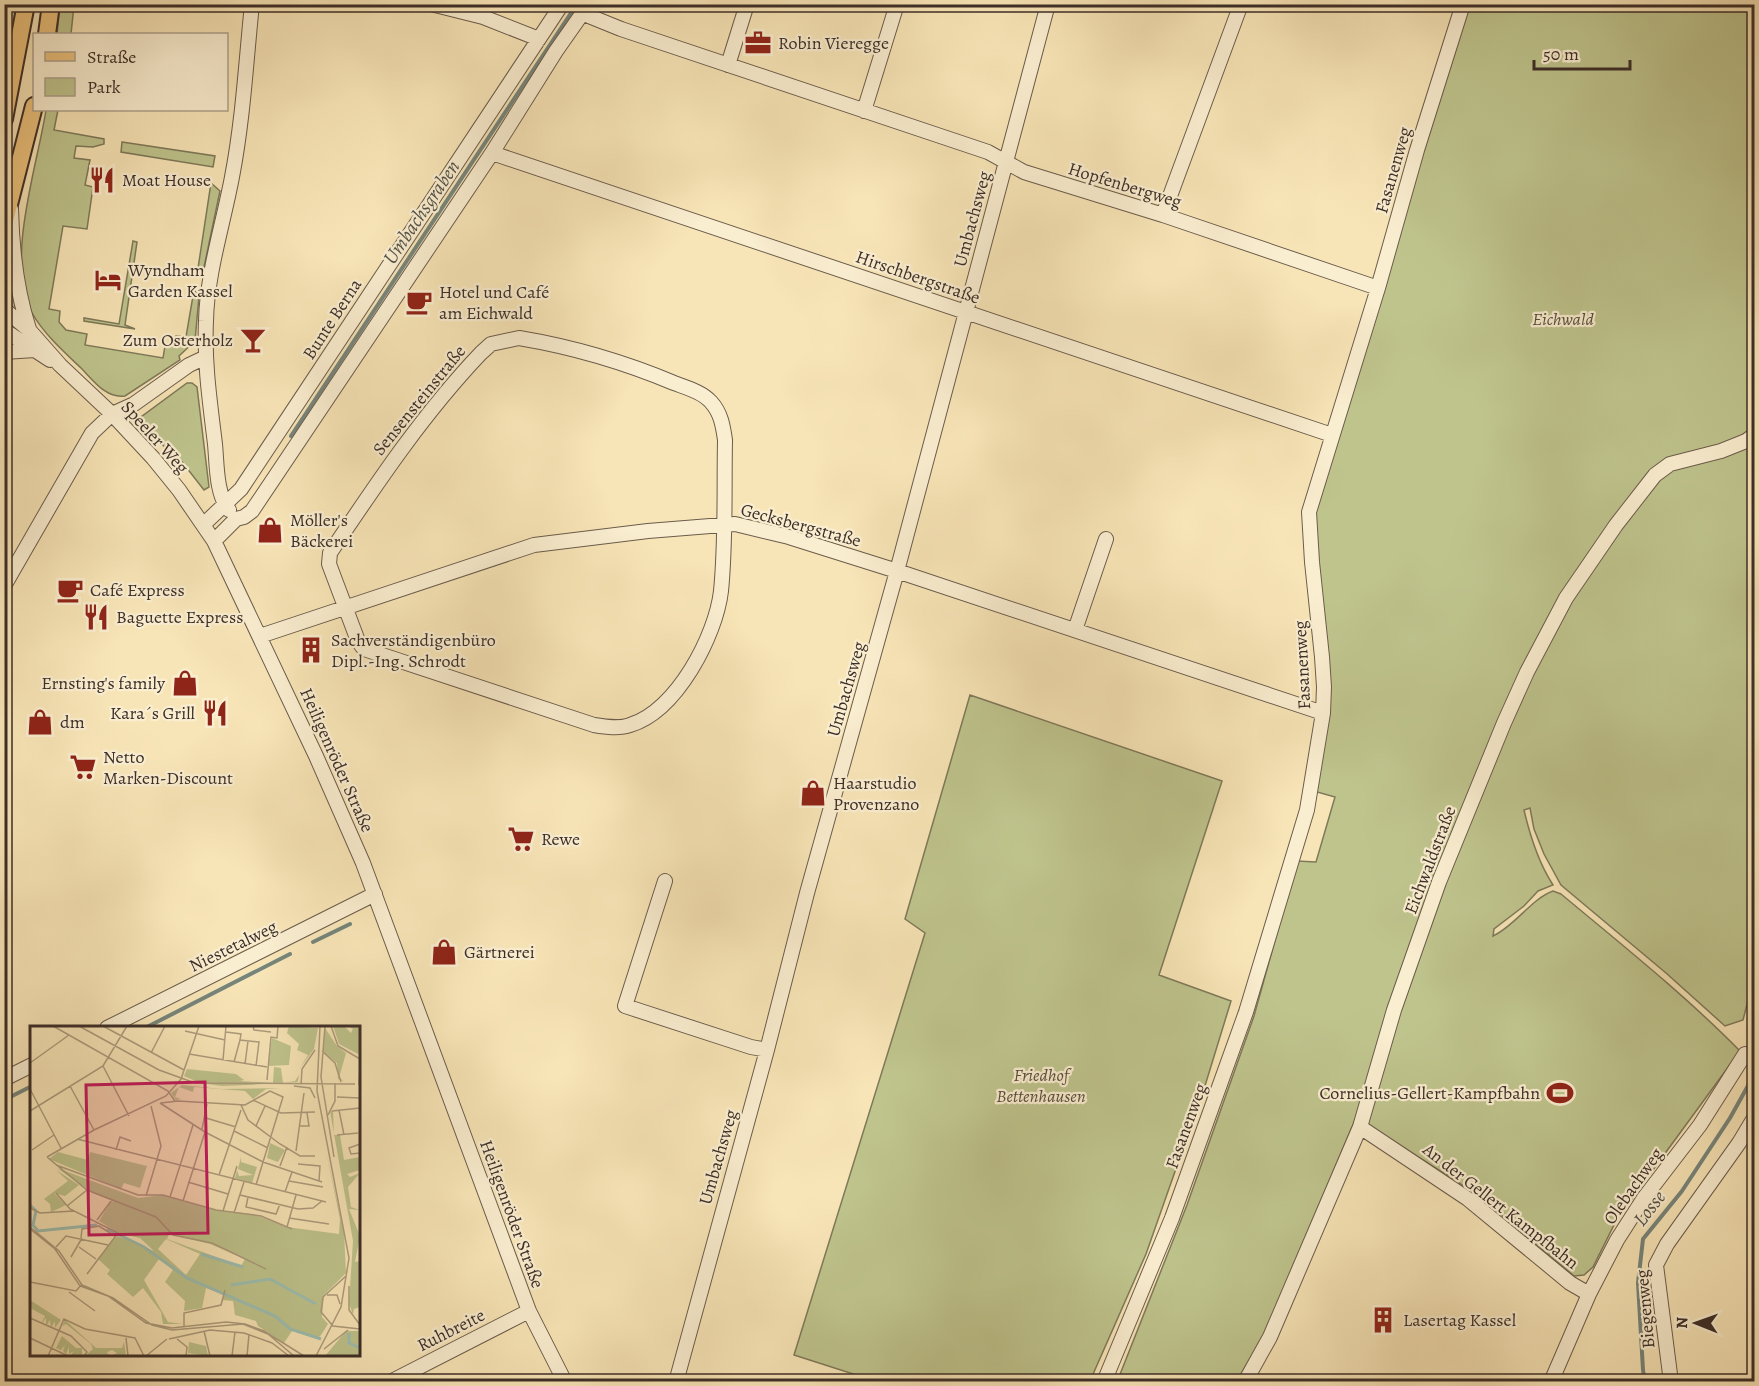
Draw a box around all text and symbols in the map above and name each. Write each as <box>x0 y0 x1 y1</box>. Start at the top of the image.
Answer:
office icon: Robin Vieregge <box>743 28 773 58</box>
place label: Robin Vieregge <box>778 31 889 55</box>
legend <box>33 33 228 111</box>
scale bar <box>1534 33 1630 71</box>
text: 50 m <box>1543 42 1579 66</box>
text: Straße <box>87 45 136 69</box>
text: Park <box>87 75 121 99</box>
street label: Fasanenweg <box>1369 124 1417 216</box>
water label: Umbachsgraben <box>377 155 466 270</box>
street label: Hopfenbergweg <box>1065 156 1185 214</box>
restaurant icon: Moat House <box>87 165 117 195</box>
place label: Moat House <box>122 168 211 192</box>
street label: Umbachsweg <box>948 168 996 270</box>
street label: Hirschbergstraße <box>853 244 983 310</box>
place label: Wyndham Garden Kassel <box>127 258 233 303</box>
hotel icon: Wyndham Garden Kassel <box>93 265 123 295</box>
street label: Bunte Berna <box>297 274 367 364</box>
place label: Hotel und Café am Eichwald <box>439 280 549 325</box>
cafe icon: Hotel und Café am Eichwald <box>404 287 434 317</box>
park label: Eichwald <box>1532 307 1594 331</box>
bar icon: Zum Osterholz <box>238 325 268 355</box>
place label: Zum Osterholz <box>123 328 233 352</box>
street label: Sensensteinstraße <box>367 340 471 460</box>
street label: Speeler Weg <box>116 395 194 479</box>
street label: Gecksbergstraße <box>738 497 864 553</box>
place label: Möller's Bäckerei <box>290 508 353 553</box>
shop icon: Möller's Bäckerei <box>255 515 285 545</box>
cafe icon: Café Express <box>55 575 85 605</box>
place label: Café Express <box>90 578 185 602</box>
restaurant icon: Baguette Express <box>81 602 111 632</box>
place label: Baguette Express <box>116 605 243 629</box>
street label: Fasanenweg <box>1288 620 1316 710</box>
place label: Sachverständigenbüro Dipl.-Ing. Schrodt <box>331 628 496 673</box>
building icon: Sachverständigenbüro Dipl.-Ing. Schrodt <box>296 635 326 665</box>
street label: Umbachsweg <box>821 638 871 740</box>
shop icon: Ernsting's family <box>170 668 200 698</box>
place label: Ernsting's family <box>41 671 166 695</box>
street label: Heiligenröder Straße <box>294 684 380 836</box>
restaurant icon: Kara´s Grill <box>200 698 230 728</box>
place label: Kara´s Grill <box>110 701 196 725</box>
shop icon: dm <box>25 707 55 737</box>
place label: dm <box>60 710 85 734</box>
place label: Netto Marken-Discount <box>103 745 233 790</box>
supermarket icon: Netto Marken-Discount <box>68 752 98 782</box>
place label: Haarstudio Provenzano <box>833 771 919 816</box>
shop icon: Haarstudio Provenzano <box>798 778 828 808</box>
street label: Eichwaldstraße <box>1398 803 1462 917</box>
supermarket icon: Rewe <box>506 824 536 854</box>
place label: Rewe <box>541 827 580 851</box>
street label: Niestetalweg <box>185 914 281 978</box>
shop icon: Gärtnerei <box>429 937 459 967</box>
place label: Gärtnerei <box>464 940 535 964</box>
inset map <box>30 1026 360 1356</box>
park label: Friedhof Bettenhausen <box>996 1063 1086 1108</box>
sports icon: Cornelius-Gellert-Kampfbahn <box>1545 1078 1575 1108</box>
street label: Fasanenweg <box>1159 1080 1213 1172</box>
place label: Cornelius-Gellert-Kampfbahn <box>1319 1081 1540 1105</box>
street label: Umbachsweg <box>693 1106 743 1208</box>
street label: Heiligenröder Straße <box>474 1137 550 1291</box>
street label: An der Gellert Kampfbahn <box>1417 1137 1584 1275</box>
street label: Olebachweg <box>1598 1143 1668 1229</box>
water label: Losse <box>1627 1185 1672 1232</box>
street label: Biegenweg <box>1630 1268 1660 1350</box>
north arrow <box>1666 1293 1726 1353</box>
street label: Ruhbreite <box>413 1303 489 1357</box>
building icon: Lasertag Kassel <box>1368 1305 1398 1335</box>
place label: Lasertag Kassel <box>1403 1308 1517 1332</box>
text: N <box>1671 1316 1693 1329</box>

